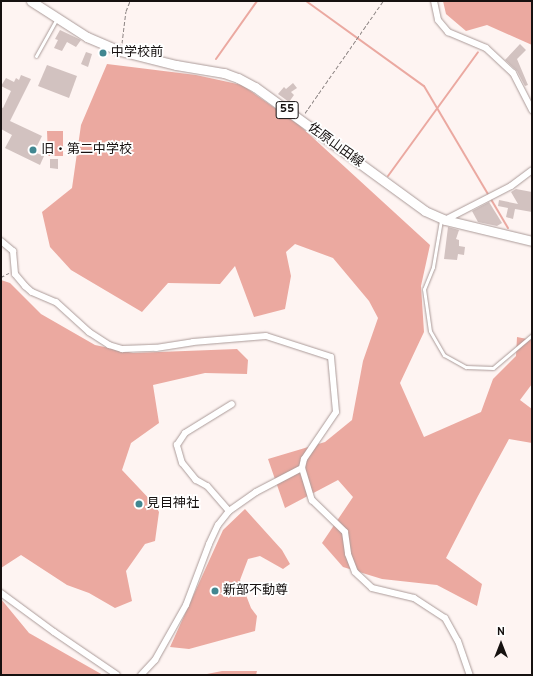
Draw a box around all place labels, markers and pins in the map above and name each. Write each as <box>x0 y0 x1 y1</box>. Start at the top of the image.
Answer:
place label: 中学校前 <box>111 45 163 61</box>
marker: 中学校前 <box>98 48 108 58</box>
place label: 旧・第二中学校 <box>41 142 132 158</box>
marker: 旧・第二中学校 <box>28 145 38 155</box>
place label: 見目神社 <box>147 496 199 512</box>
marker: 見目神社 <box>134 499 144 509</box>
place label: 新部不動尊 <box>223 583 288 599</box>
marker: 新部不動尊 <box>210 586 220 596</box>

